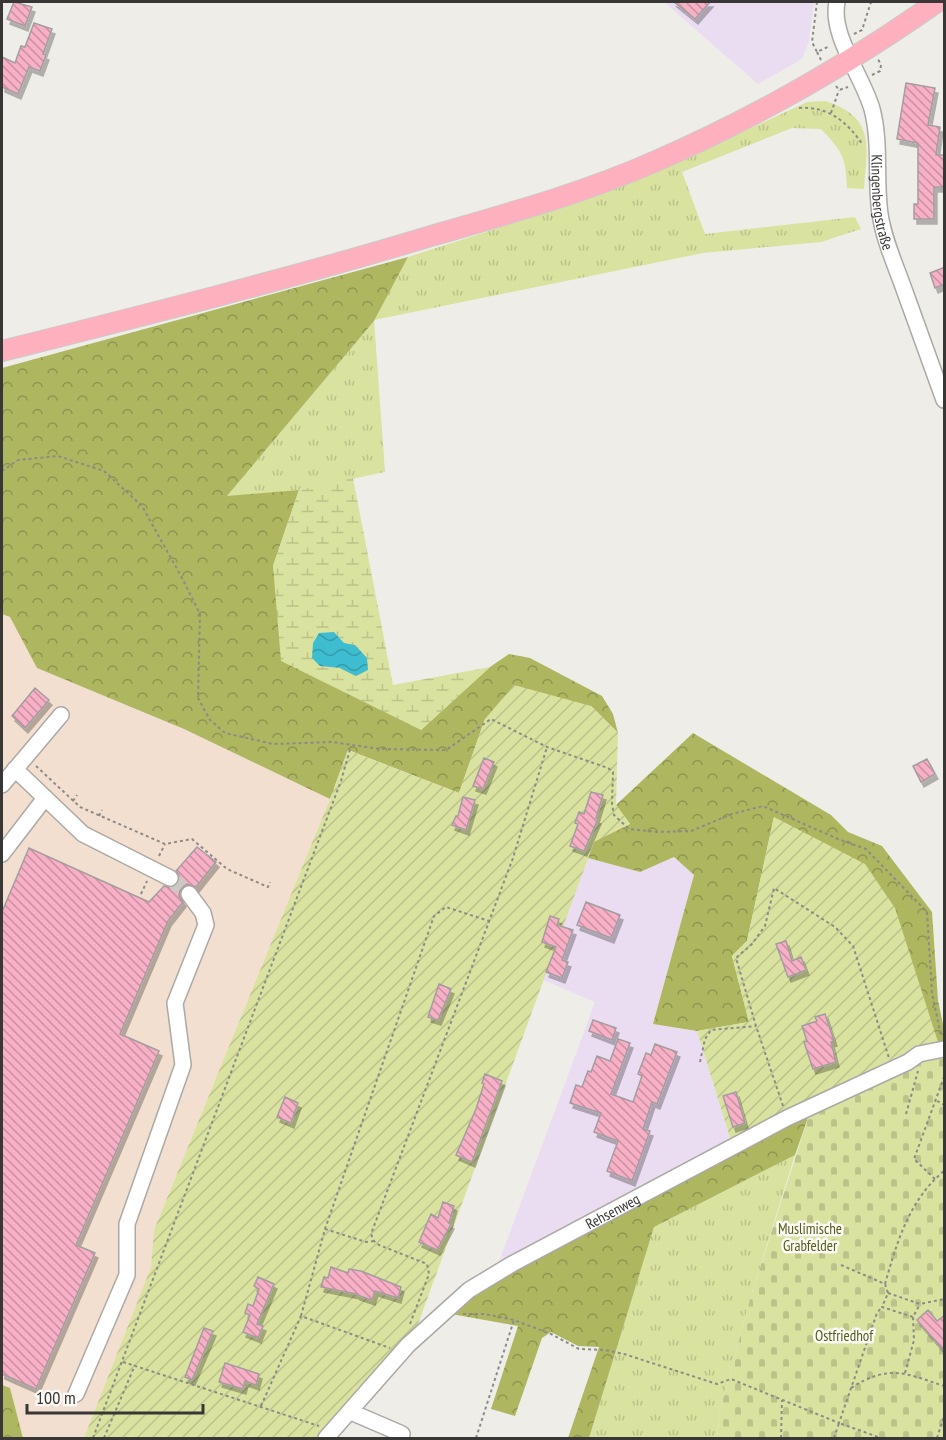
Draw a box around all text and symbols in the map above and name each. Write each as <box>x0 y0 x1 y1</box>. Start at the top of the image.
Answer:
street label: Klingenbergstraße <box>868 154 898 252</box>
street label: Rehsenweg <box>582 1189 643 1233</box>
park label: Muslimische Grabfelder <box>778 1219 842 1255</box>
park label: Ostfriedhof <box>815 1326 874 1345</box>
scale bar <box>27 1377 202 1415</box>
text: 100 m <box>36 1386 76 1409</box>

